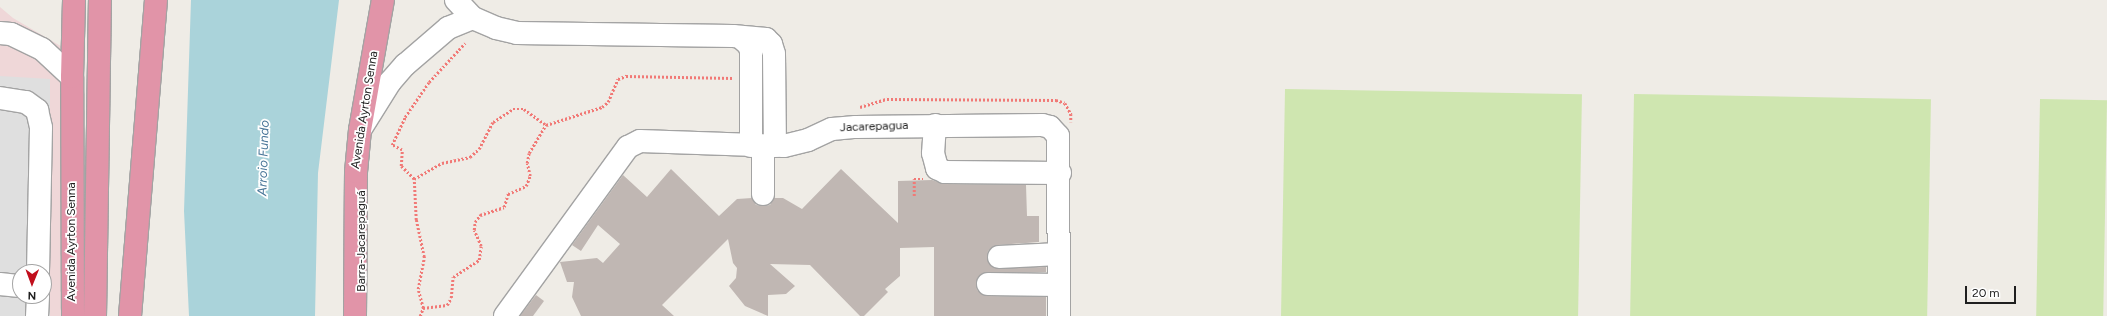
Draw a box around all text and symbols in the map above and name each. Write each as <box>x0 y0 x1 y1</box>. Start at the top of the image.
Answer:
street label: Avenida Ayrton Senna <box>349 50 381 170</box>
street label: Jacarepagua <box>839 119 909 135</box>
water label: Arroio Fundo <box>255 120 273 196</box>
street label: Avenida Ayrton Senna <box>65 182 79 302</box>
street label: Barra-Jacarepaguá <box>355 190 369 292</box>
north arrow <box>12 264 52 304</box>
scale bar <box>1967 278 2018 304</box>
text: 20 m <box>1972 286 2000 300</box>
text: N <box>27 289 36 302</box>

